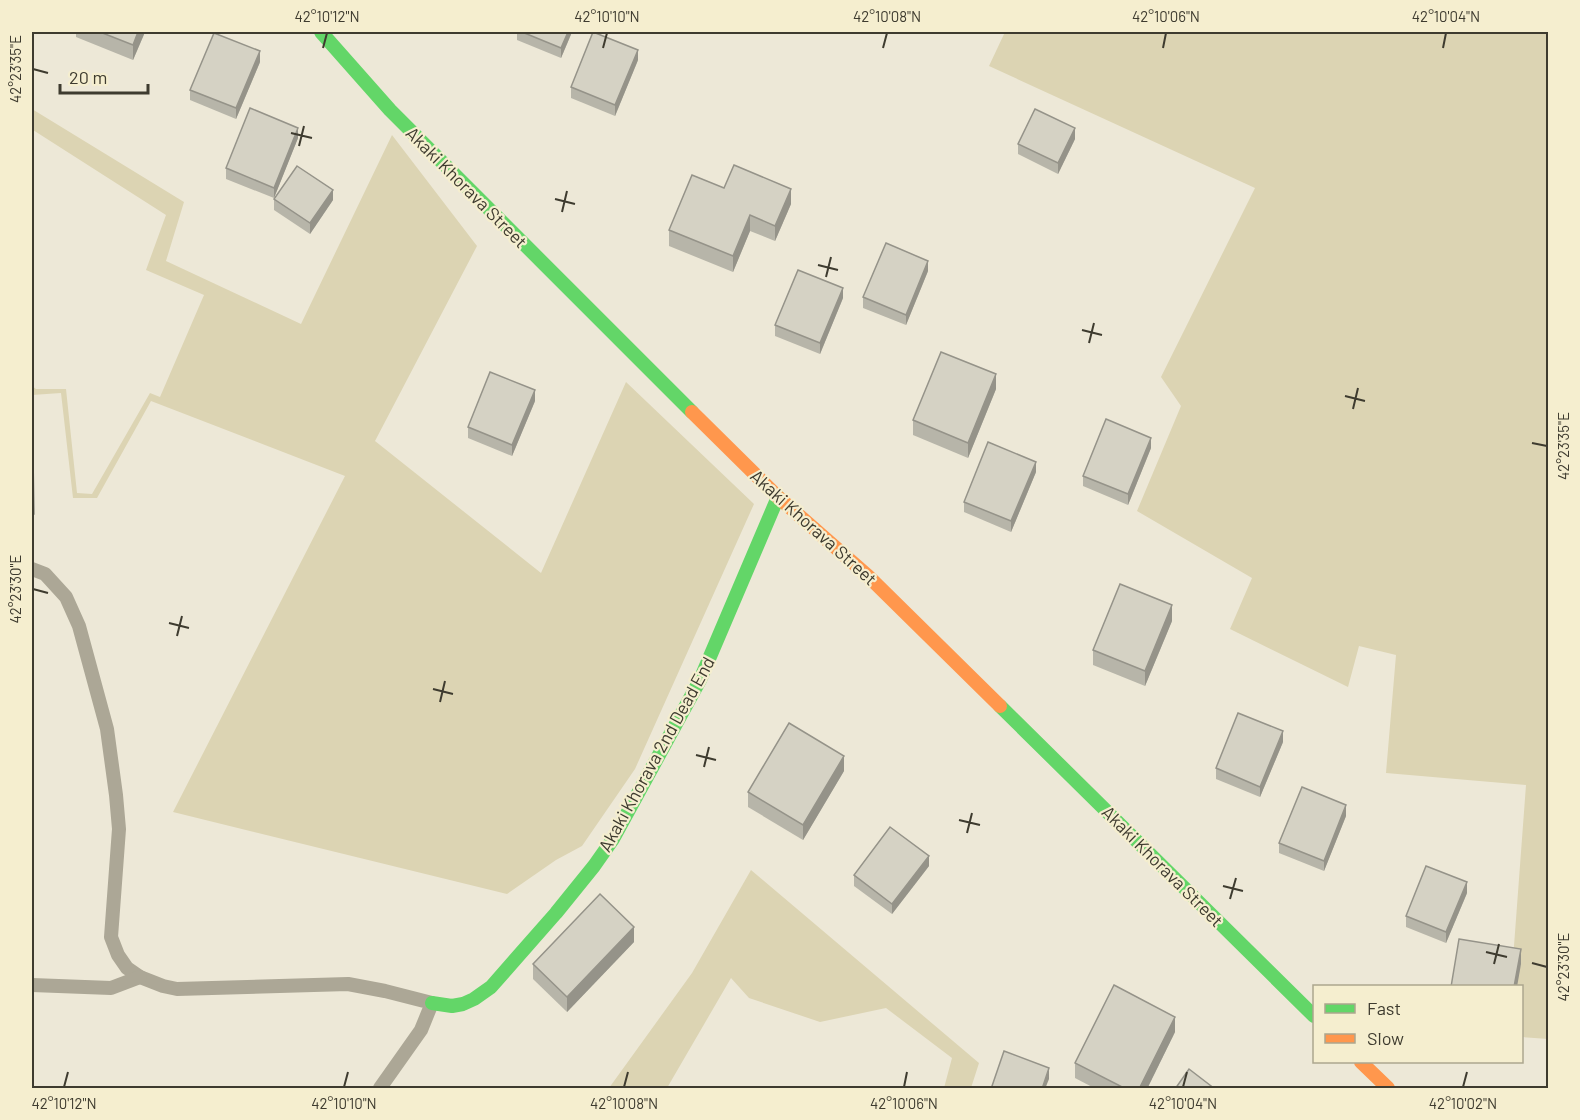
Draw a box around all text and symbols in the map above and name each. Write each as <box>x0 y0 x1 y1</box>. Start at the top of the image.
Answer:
text: 42°10'12"N <box>294 7 360 25</box>
text: 42°10'10"N <box>574 7 640 25</box>
text: 42°10'08"N <box>853 7 921 25</box>
text: 42°10'06"N <box>1132 7 1200 25</box>
text: 42°10'04"N <box>1412 7 1480 25</box>
text: 42°23'35"E <box>6 35 24 103</box>
scale bar <box>60 57 148 95</box>
text: 20 m <box>69 66 107 88</box>
street label: Akaki Khorava Street <box>402 122 532 252</box>
text: 42°23'35"E <box>1554 412 1572 480</box>
street label: Akaki Khorava Street <box>746 464 882 590</box>
text: 42°23'30"E <box>6 555 24 623</box>
street label: Akaki Khorava 2nd Dead End <box>593 653 719 855</box>
street label: Akaki Khorava Street <box>1098 801 1228 931</box>
text: 42°23'30"E <box>1554 933 1572 1001</box>
legend <box>1313 985 1523 1063</box>
text: Fast <box>1367 997 1401 1019</box>
text: Slow <box>1367 1027 1404 1049</box>
text: 42°10'12"N <box>31 1094 97 1112</box>
text: 42°10'10"N <box>311 1094 377 1112</box>
text: 42°10'08"N <box>590 1094 658 1112</box>
text: 42°10'06"N <box>870 1094 938 1112</box>
text: 42°10'04"N <box>1149 1094 1217 1112</box>
text: 42°10'02"N <box>1429 1094 1497 1112</box>

